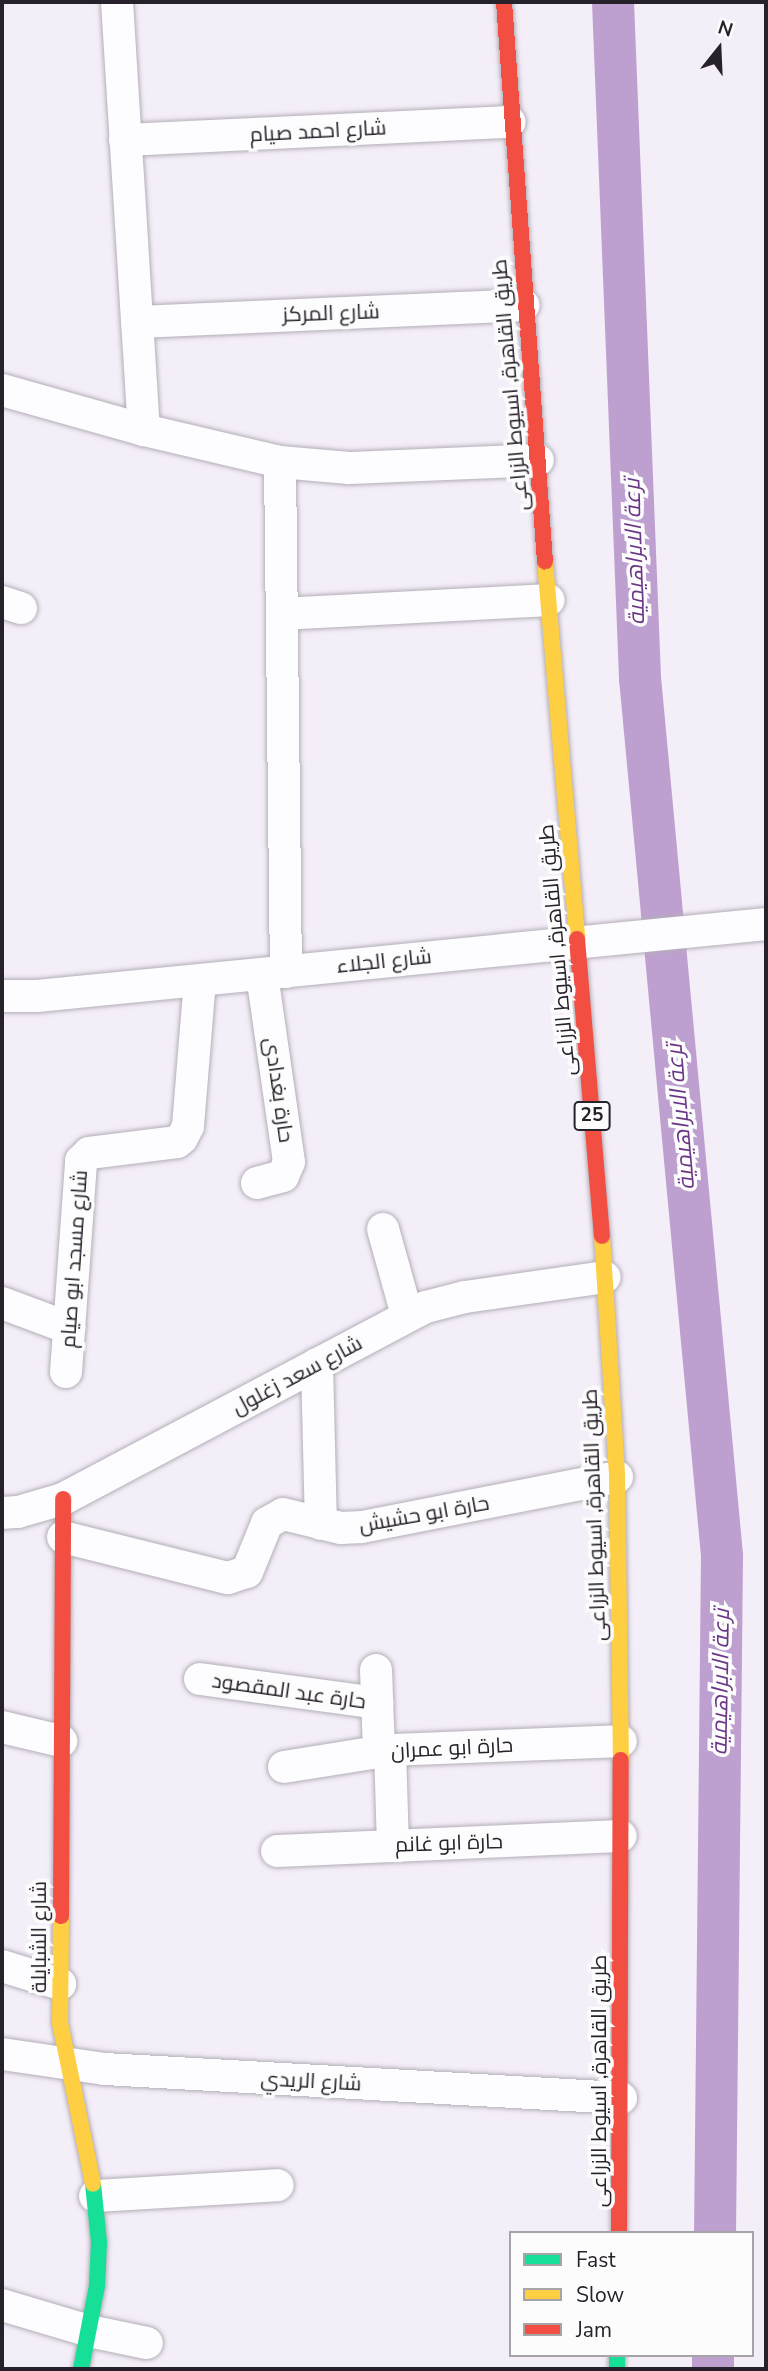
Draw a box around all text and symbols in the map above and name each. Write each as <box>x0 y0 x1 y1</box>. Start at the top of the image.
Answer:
north arrow <box>684 14 754 84</box>
text: N <box>715 14 736 44</box>
street label: شارع احمد صيام <box>249 115 387 147</box>
street label: طريق القاهرة, اسيوط الزراعى <box>486 258 534 512</box>
street label: شارع المركز <box>282 299 380 327</box>
water label: ترعة الابراهيمية <box>619 478 651 626</box>
street label: طريق القاهرة, اسيوط الزراعى <box>533 823 581 1077</box>
street label: شارع الجلاء <box>335 943 433 979</box>
street label: حارة بغدادى <box>259 1036 299 1144</box>
water label: ترعة الابراهيمية <box>661 1043 701 1191</box>
road number: 25 <box>573 1100 611 1132</box>
street label: شارع مسجد ابو صيام <box>55 1169 93 1349</box>
street label: شارع سعد زغلول <box>228 1330 366 1420</box>
street label: طريق القاهرة, اسيوط الزراعى <box>577 1388 611 1642</box>
street label: حارة ابو حشيش <box>357 1490 491 1538</box>
water label: ترعة الابراهيمية <box>706 1608 736 1756</box>
street label: حارة عبد المقصود <box>210 1668 368 1714</box>
street label: حارة ابو عمران <box>390 1732 514 1764</box>
street label: حارة ابو غانم <box>395 1829 503 1857</box>
street label: شارع الشبايلة <box>26 1881 52 1993</box>
street label: طريق القاهرة, اسيوط الزراعى <box>586 1955 612 2207</box>
street label: شارع الريدي <box>260 2066 362 2096</box>
legend <box>509 2231 754 2357</box>
text: Fast <box>576 2246 616 2274</box>
text: Slow <box>576 2281 624 2309</box>
text: Jam <box>576 2316 612 2344</box>

